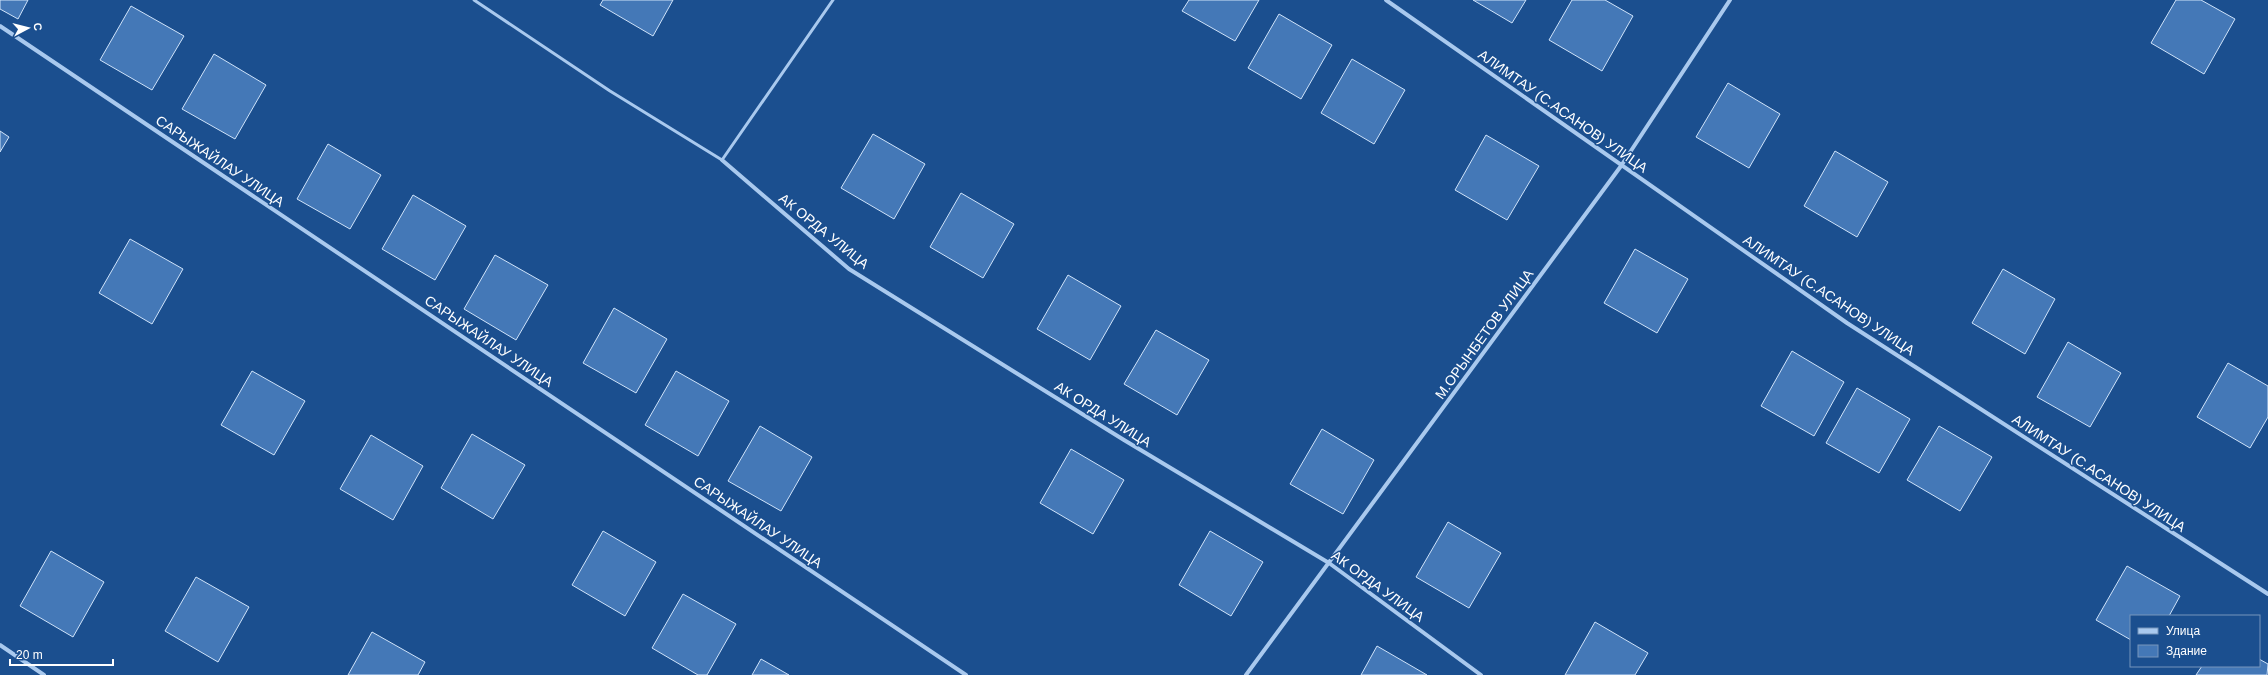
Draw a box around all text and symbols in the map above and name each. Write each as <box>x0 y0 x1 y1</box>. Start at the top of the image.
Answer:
north arrow <box>8 8 48 48</box>
text: С <box>31 22 44 32</box>
street label: АЛИМТАУ (С.АСАНОВ) УЛИЦА <box>1475 46 1651 176</box>
street label: САРЫЖАЙЛАУ УЛИЦА <box>153 111 288 210</box>
street label: АК ОРДА УЛИЦА <box>776 190 873 272</box>
street label: АЛИМТАУ (С.АСАНОВ) УЛИЦА <box>1740 232 1918 359</box>
street label: М.ОРЫНБЕТОВ УЛИЦА <box>1432 266 1537 402</box>
street label: САРЫЖАЙЛАУ УЛИЦА <box>422 291 557 390</box>
street label: АК ОРДА УЛИЦА <box>1052 378 1155 450</box>
street label: АЛИМТАУ (С.АСАНОВ) УЛИЦА <box>2009 411 2189 535</box>
street label: САРЫЖАЙЛАУ УЛИЦА <box>691 472 826 571</box>
street label: АК ОРДА УЛИЦА <box>1328 547 1428 625</box>
legend <box>2130 615 2260 667</box>
text: Улица <box>2166 624 2200 638</box>
scale bar <box>10 641 113 667</box>
text: Здание <box>2166 644 2207 658</box>
text: 20 m <box>16 648 43 662</box>

